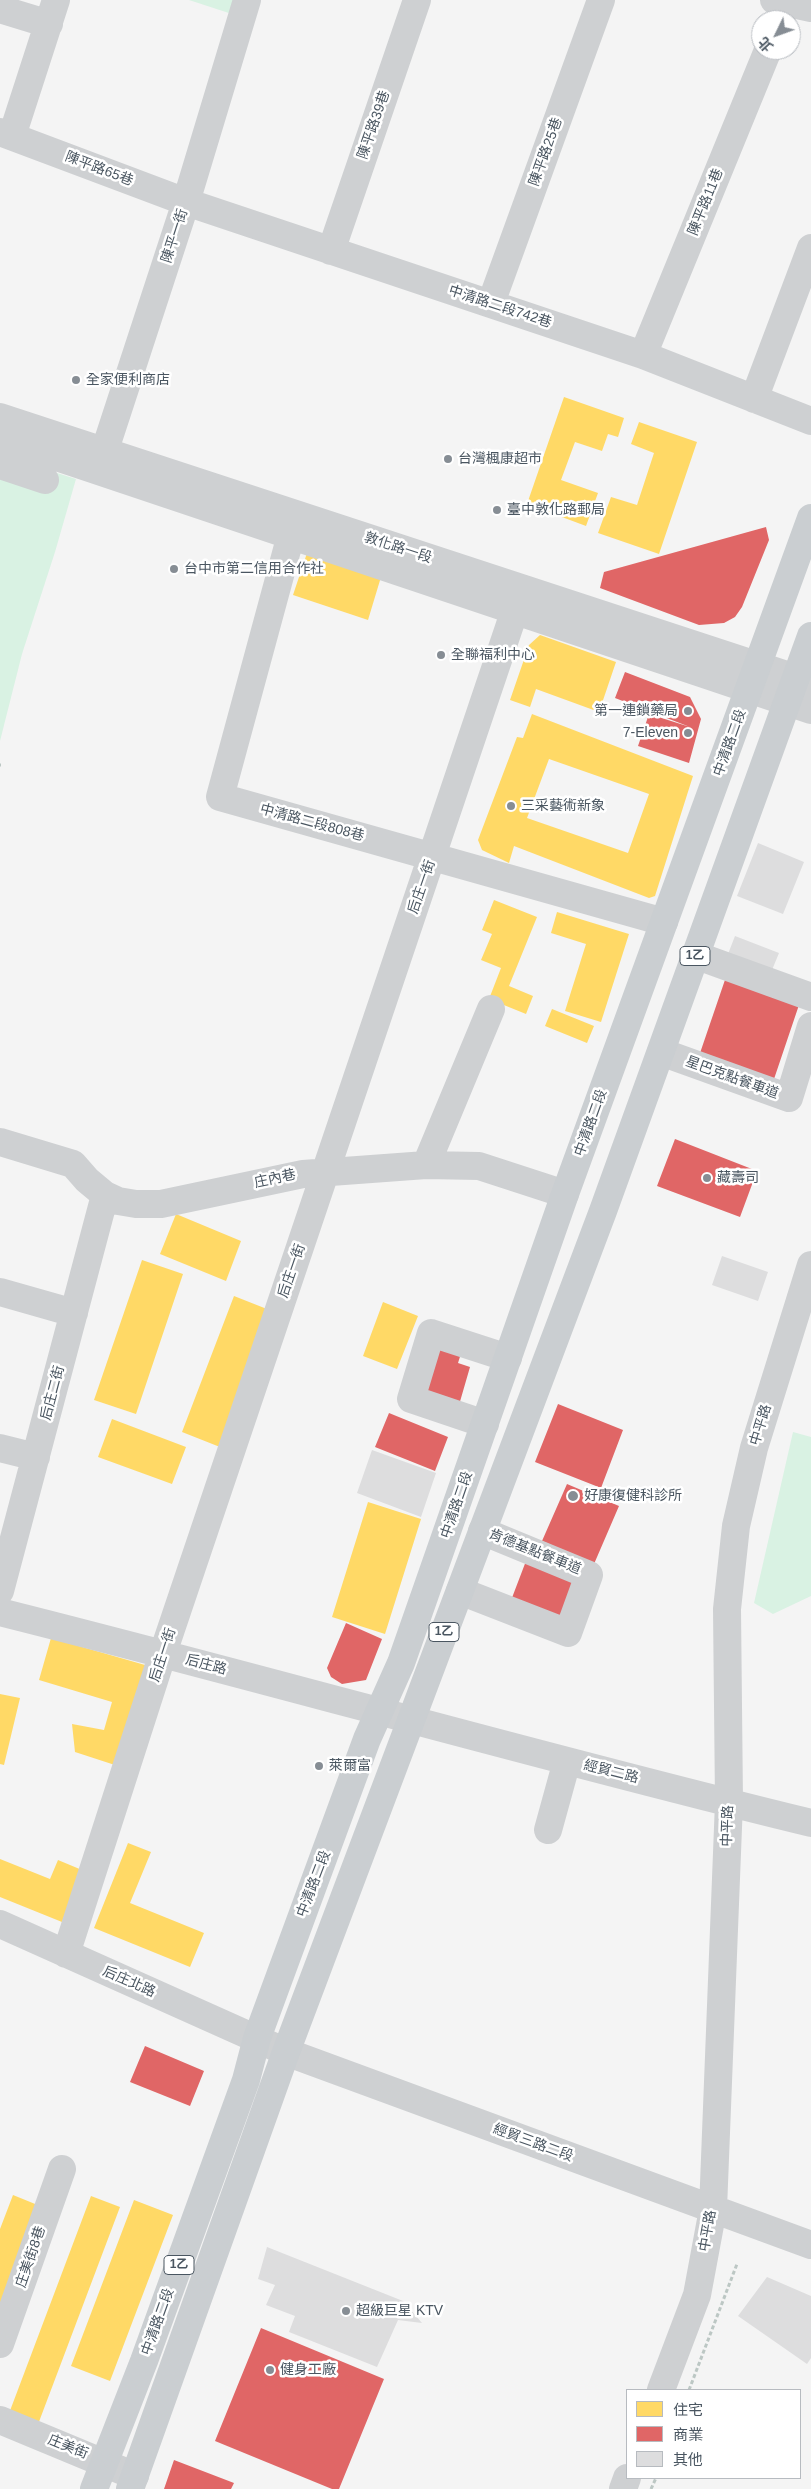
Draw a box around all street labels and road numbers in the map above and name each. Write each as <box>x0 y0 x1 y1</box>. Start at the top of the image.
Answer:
street label: 陳平路39巷 <box>354 88 394 162</box>
street label: 陳平路25巷 <box>526 115 566 189</box>
street label: 陳平路65巷 <box>63 148 135 190</box>
street label: 陳平路11巷 <box>685 166 727 238</box>
street label: 陳平一街 <box>158 207 192 265</box>
street label: 中清路二段742巷 <box>446 282 554 332</box>
street label: 敦化路一段 <box>362 529 434 567</box>
street label: 中清路二段 <box>710 707 750 779</box>
street label: 中清路二段808巷 <box>258 801 366 845</box>
street label: 后庄一街 <box>405 858 439 916</box>
road number: 1乙 <box>680 946 710 966</box>
street label: 星巴克點餐車道 <box>683 1053 781 1103</box>
street label: 中清路二段 <box>571 1087 611 1159</box>
street label: 庄內巷 <box>253 1166 297 1192</box>
street label: 后庄一街 <box>275 1242 309 1300</box>
street label: 后庄二街 <box>38 1364 68 1422</box>
street label: 中平路 <box>747 1402 775 1448</box>
street label: 中清路二段 <box>438 1469 476 1541</box>
street label: 肯德基點餐車道 <box>486 1526 584 1578</box>
road number: 1乙 <box>429 1622 459 1641</box>
street label: 后庄一街 <box>146 1626 180 1684</box>
street label: 后庄路 <box>184 1651 228 1679</box>
street label: 經貿二路 <box>582 1757 640 1787</box>
street label: 中平路 <box>719 1805 737 1847</box>
street label: 中清路二段 <box>294 1848 334 1920</box>
street label: 后庄北路 <box>100 1963 158 2001</box>
street label: 經貿三路二段 <box>491 2121 575 2165</box>
street label: 中平路 <box>696 2209 720 2253</box>
street label: 庄美街8巷 <box>13 2224 49 2290</box>
road number: 1乙 <box>164 2256 194 2274</box>
street label: 中清路二段 <box>138 2286 178 2358</box>
street label: 庄美街 <box>45 2431 91 2463</box>

